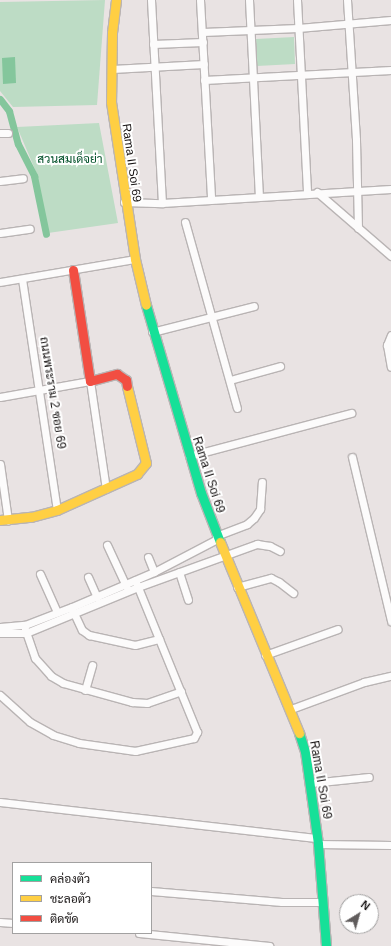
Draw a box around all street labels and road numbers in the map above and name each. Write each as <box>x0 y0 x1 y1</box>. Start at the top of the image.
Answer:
street label: Rama II Soi 69 <box>118 123 144 203</box>
street label: ถนนพระราม 2 ซอย 69 <box>36 336 68 450</box>
street label: Rama II Soi 69 <box>189 435 227 515</box>
street label: Rama II Soi 69 <box>306 740 334 820</box>

